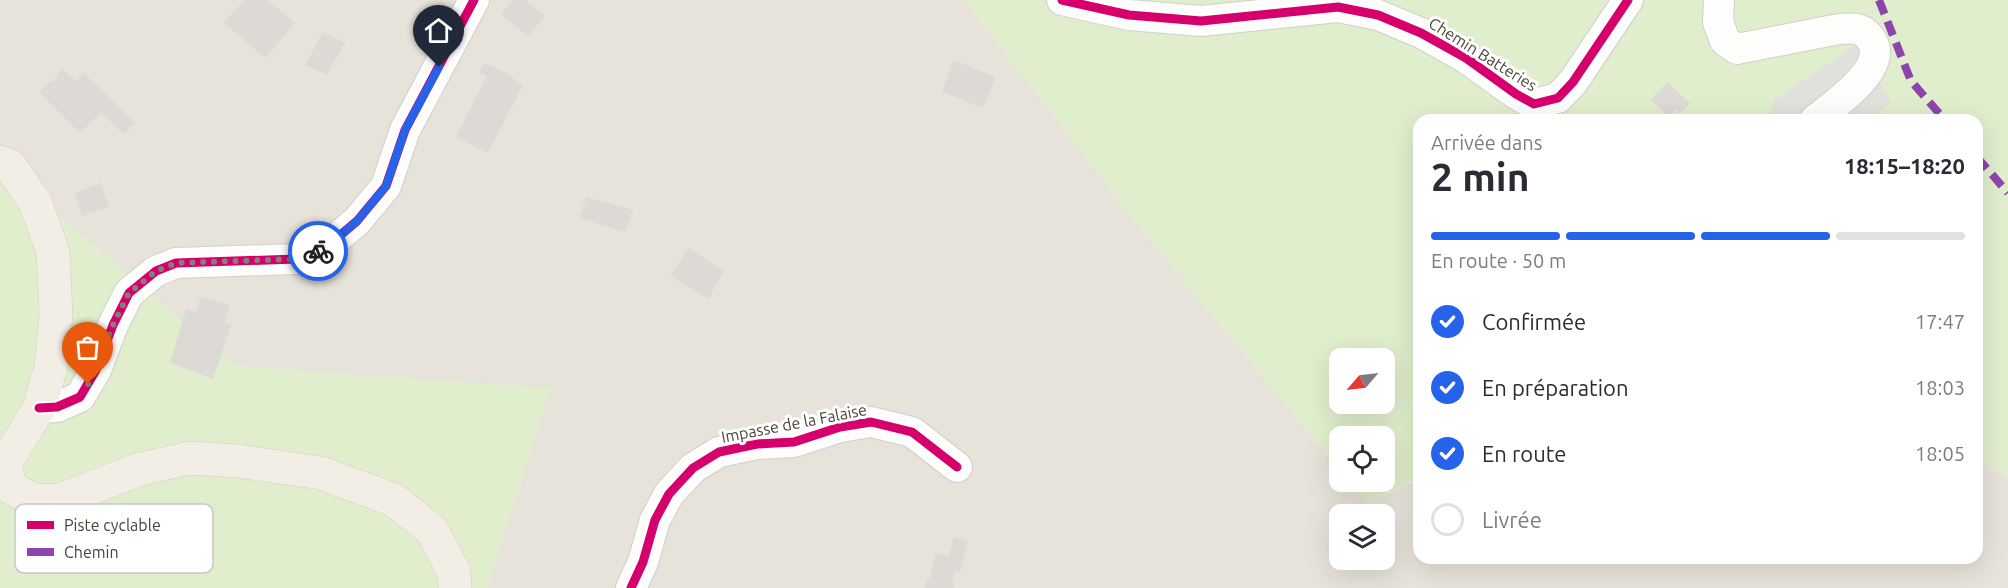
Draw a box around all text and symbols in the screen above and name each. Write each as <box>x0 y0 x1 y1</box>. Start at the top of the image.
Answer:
pin <box>413 5 464 67</box>
icon: home <box>422 14 455 47</box>
street label: Chemin Batteries <box>1426 14 1540 94</box>
text: Arrivée dans <box>1431 131 1542 154</box>
text: 18:15–18:20 <box>1844 153 1965 178</box>
text: 2 min <box>1431 155 1530 198</box>
courier <box>288 221 348 281</box>
icon: bike <box>302 235 335 268</box>
text: En route · 50 m <box>1431 249 1566 272</box>
icon: check <box>1431 305 1464 338</box>
text: Confirmée <box>1482 309 1586 334</box>
text: 17:47 <box>1915 310 1965 333</box>
pin <box>62 322 113 384</box>
icon: bag <box>71 331 104 364</box>
north arrow <box>1329 348 1395 414</box>
map controls <box>1329 348 1395 570</box>
icon: check <box>1431 371 1464 404</box>
text: En préparation <box>1482 375 1629 400</box>
text: 18:03 <box>1915 376 1965 399</box>
street label: Impasse de la Falaise <box>720 400 868 446</box>
button: locate <box>1329 426 1395 492</box>
icon: check <box>1431 437 1464 470</box>
text: En route <box>1482 441 1566 466</box>
text: 18:05 <box>1915 442 1965 465</box>
legend <box>15 504 213 573</box>
button: layers <box>1329 504 1395 570</box>
text: Livrée <box>1482 507 1542 532</box>
text: Piste cyclable <box>64 516 161 534</box>
text: Chemin <box>64 543 119 561</box>

